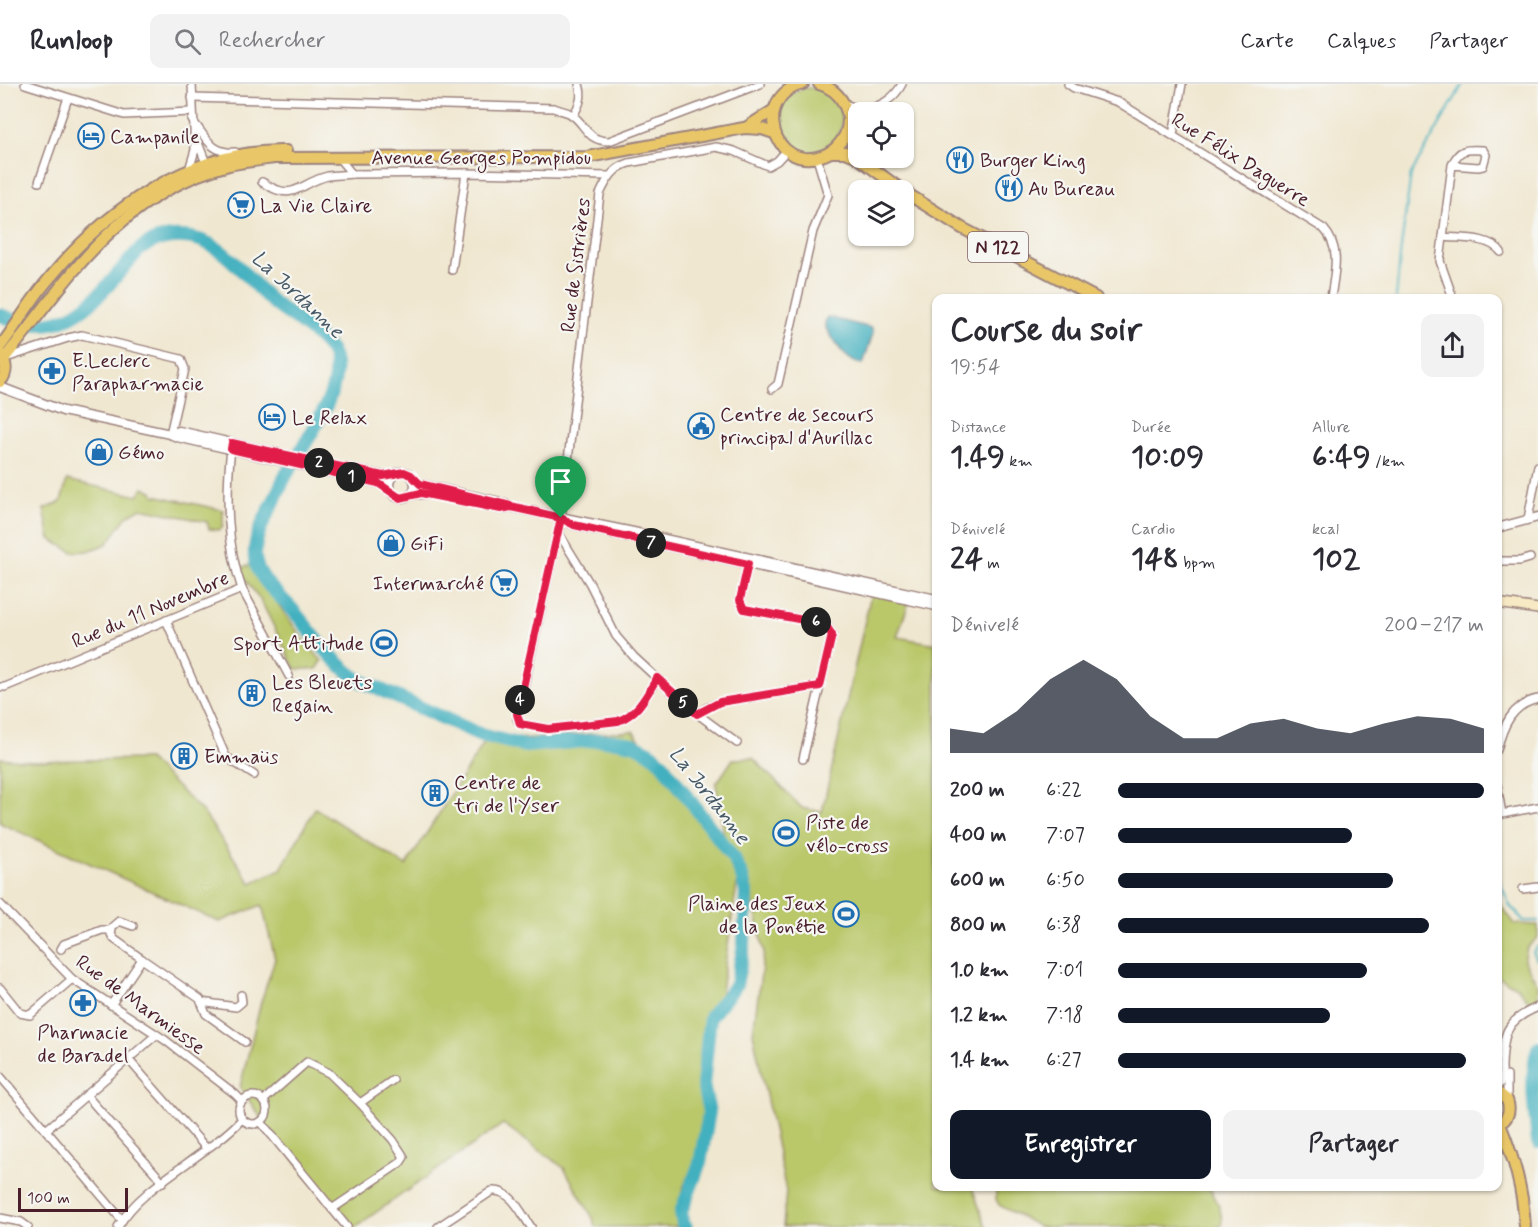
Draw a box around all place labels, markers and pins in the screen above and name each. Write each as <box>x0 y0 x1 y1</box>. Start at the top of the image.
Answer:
hotel icon: Campanile <box>76 121 106 151</box>
place label: Campanile <box>110 124 200 151</box>
restaurant icon: Burger King <box>945 145 975 175</box>
place label: Burger King <box>980 148 1086 176</box>
restaurant icon: Au Bureau <box>994 173 1024 203</box>
place label: Au Bureau <box>1028 176 1115 203</box>
supermarket icon: La Vie Claire <box>226 190 256 220</box>
place label: La Vie Claire <box>260 193 372 220</box>
place label: E.Leclerc Parapharmacie <box>72 348 204 398</box>
pharmacy icon: E.Leclerc Parapharmacie <box>37 356 67 386</box>
hotel icon: Le Relax <box>257 402 287 432</box>
place label: Centre de secours principal d'Aurillac <box>720 402 874 452</box>
place label: Le Relax <box>292 405 368 432</box>
public building icon: Centre de secours principal d'Aurillac <box>686 411 716 441</box>
shop icon: Gémo <box>84 437 114 467</box>
place label: Gémo <box>118 440 165 467</box>
pin: 2 <box>304 448 334 478</box>
pin <box>535 456 586 518</box>
pin: 1 <box>336 462 366 492</box>
shop icon: GiFi <box>376 528 406 558</box>
pin: 7 <box>636 528 666 558</box>
place label: GiFi <box>410 531 444 558</box>
supermarket icon: Intermarché <box>489 568 519 598</box>
place label: Intermarché <box>373 571 484 598</box>
pin: 6 <box>801 607 831 637</box>
sports icon: Sport Attitude <box>369 628 399 658</box>
place label: Sport Attitude <box>233 631 364 658</box>
place label: Les Bleuets Regain <box>272 670 372 722</box>
building icon: Les Bleuets Regain <box>237 678 267 708</box>
pin: 4 <box>505 685 535 715</box>
pin: 5 <box>668 688 698 718</box>
building icon: Emmaüs <box>169 741 199 771</box>
place label: Emmaüs <box>204 744 278 771</box>
place label: Centre de tri de l'Yser <box>453 770 560 820</box>
building icon: Centre de tri de l'Yser <box>420 778 450 808</box>
place label: Piste de vélo-cross <box>806 810 889 860</box>
sports icon: Piste de vélo-cross <box>771 818 801 848</box>
place label: Plaine des Jeux de la Ponétie <box>688 891 827 941</box>
sports icon: Plaine des Jeux de la Ponétie <box>831 899 861 929</box>
pharmacy icon: Pharmacie de Baradel <box>68 988 98 1018</box>
place label: Pharmacie de Baradel <box>37 1020 129 1070</box>

